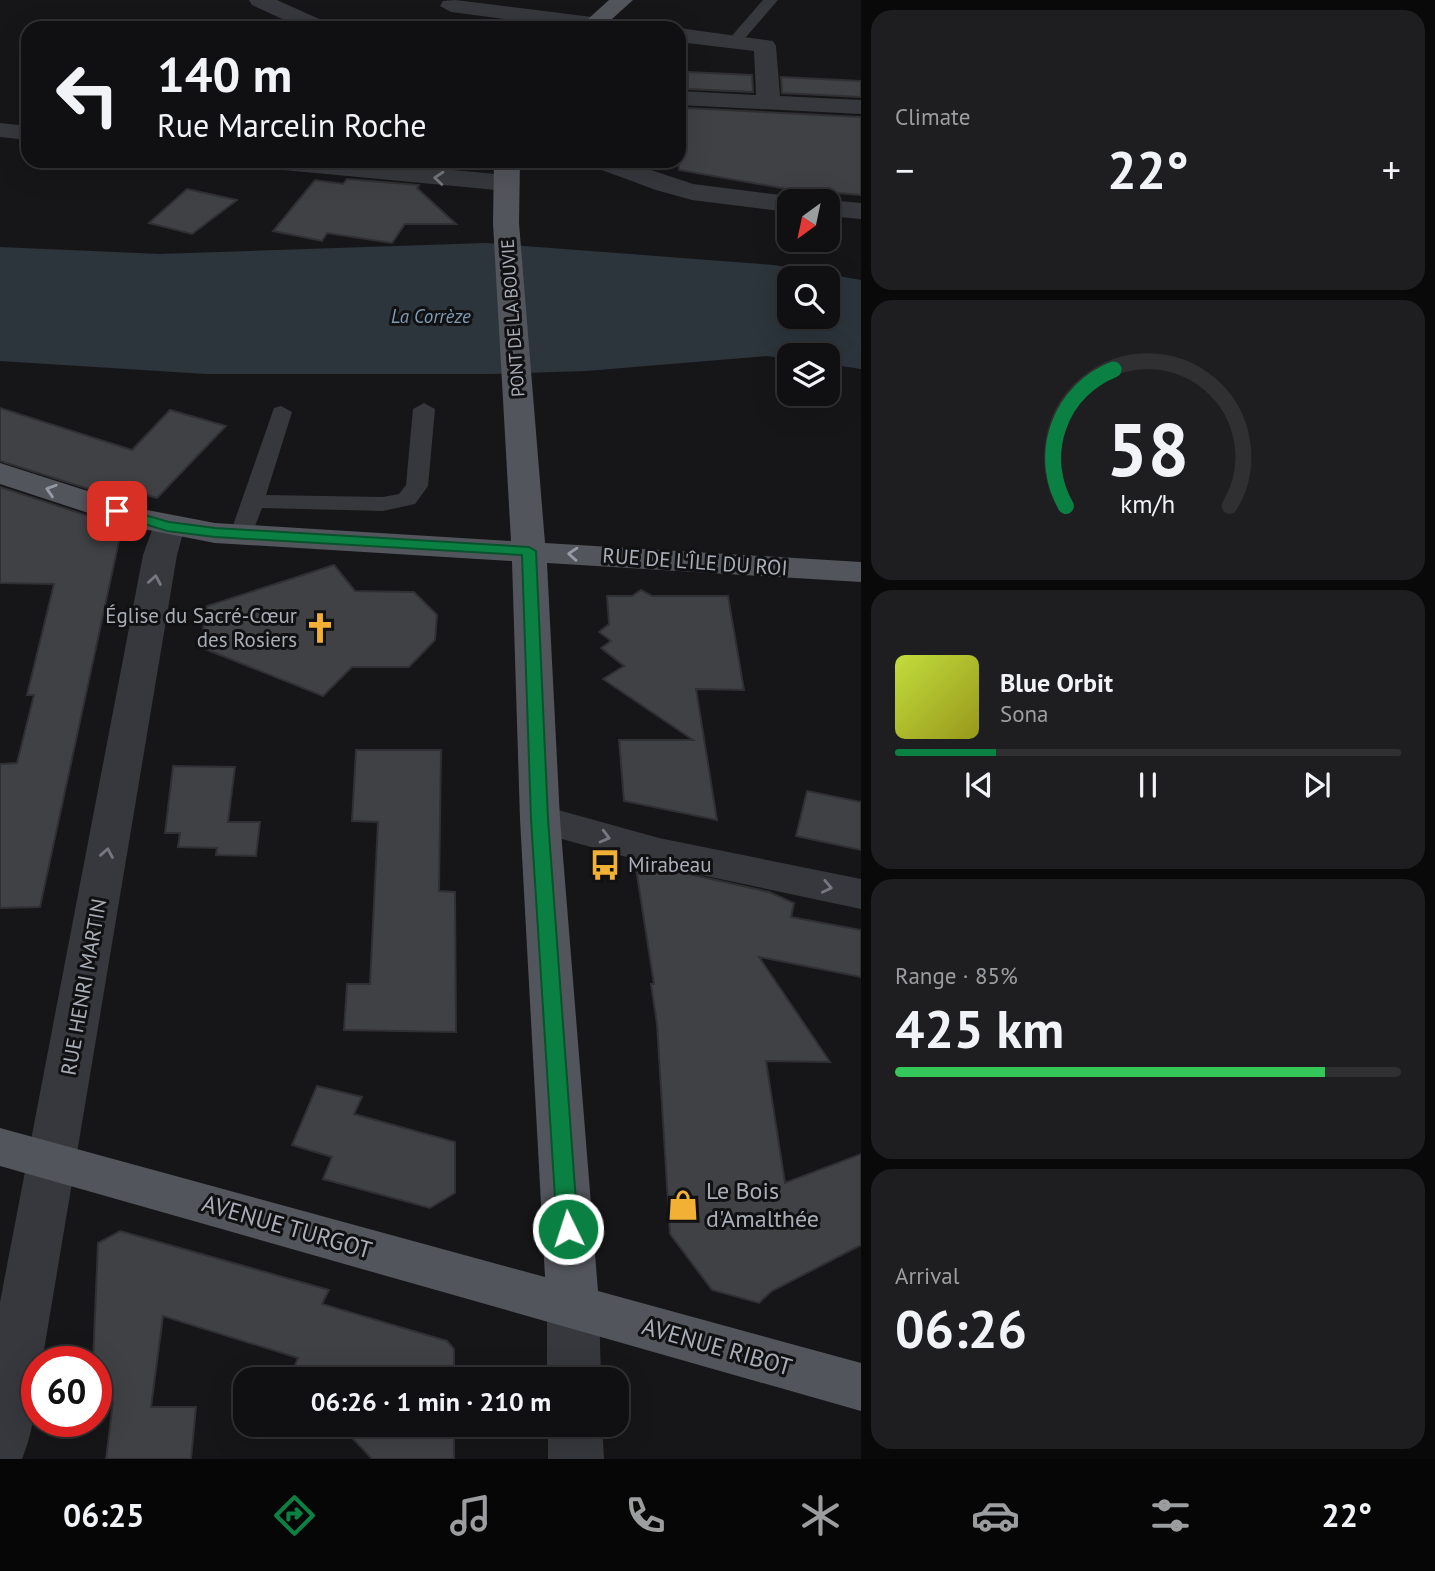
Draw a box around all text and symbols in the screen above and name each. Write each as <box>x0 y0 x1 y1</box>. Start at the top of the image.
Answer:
text: 140 m <box>157 42 292 106</box>
icon: left <box>42 49 133 140</box>
text: Climate <box>895 102 970 131</box>
text: Rue Marcelin Roche <box>157 104 427 146</box>
text: 22° <box>1107 136 1189 203</box>
text: − <box>895 145 914 194</box>
text: + <box>1382 145 1401 194</box>
one-way arrow <box>433 171 444 186</box>
north arrow <box>777 189 840 252</box>
map controls <box>777 189 840 406</box>
street label: PONT DE LA BOUVIE <box>496 238 529 398</box>
button: search <box>777 266 840 329</box>
water label: La Corrèze <box>391 304 471 328</box>
button: layers <box>777 343 840 406</box>
text: 58 <box>1107 402 1189 496</box>
pin <box>87 481 147 541</box>
one-way arrow <box>45 484 58 498</box>
text: km/h <box>1121 487 1175 519</box>
icon: arrive <box>98 492 136 530</box>
street label: RUE DE L'ÎLE DU ROI <box>602 542 788 581</box>
one-way arrow <box>567 547 578 562</box>
one-way arrow <box>147 574 162 586</box>
place label: Église du Sacré-Cœur des Rosiers <box>105 602 297 653</box>
church icon: Église du Sacré-Cœur des Rosiers <box>303 611 337 645</box>
text: Blue Orbit <box>1000 666 1113 699</box>
text: Sona <box>1000 699 1049 728</box>
icon: previous <box>960 766 998 804</box>
icon: pause <box>1129 766 1167 804</box>
icon: next <box>1298 766 1336 804</box>
one-way arrow <box>599 829 611 843</box>
one-way arrow <box>99 847 114 859</box>
bus stop icon: Mirabeau <box>588 848 622 882</box>
place label: Mirabeau <box>628 851 712 878</box>
one-way arrow <box>821 878 833 893</box>
street label: RUE HENRI MARTIN <box>55 897 112 1077</box>
text: Range · 85% <box>895 961 1018 990</box>
text: 425 km <box>895 995 1064 1062</box>
place label: Le Bois d'Amalthée <box>706 1175 819 1234</box>
street label: AVENUE TURGOT <box>199 1187 376 1266</box>
shop icon: Le Bois d'Amalthée <box>666 1188 700 1222</box>
position arrow <box>531 1192 605 1266</box>
text: Arrival <box>895 1261 959 1290</box>
text: 06:26 <box>895 1295 1027 1362</box>
street label: AVENUE RIBOT <box>639 1310 796 1383</box>
speed limit sign: 60 <box>21 1346 112 1437</box>
text: 06:26 · 1 min · 210 m <box>311 1385 551 1418</box>
icon: directions <box>270 1491 319 1540</box>
icon: music <box>446 1491 495 1540</box>
icon: phone <box>621 1491 670 1540</box>
icon: climate <box>796 1491 845 1540</box>
icon: car <box>971 1491 1020 1540</box>
icon: filters <box>1146 1491 1195 1540</box>
text: 06:25 <box>63 1494 144 1536</box>
text: 22° <box>1322 1494 1372 1536</box>

